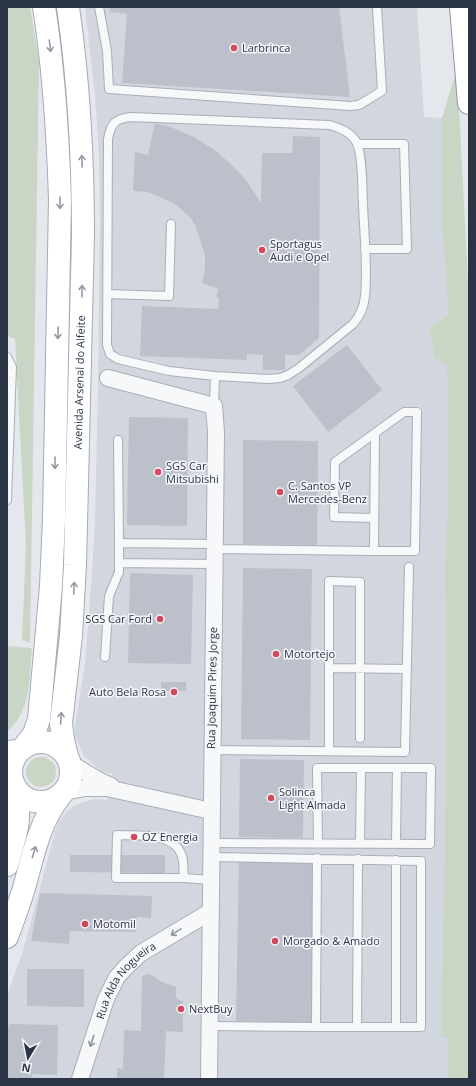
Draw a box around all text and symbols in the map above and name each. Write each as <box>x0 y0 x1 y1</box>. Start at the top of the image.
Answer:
one-way arrow <box>46 39 54 52</box>
place label: Larbrinca <box>242 40 290 55</box>
marker: Larbrinca <box>229 43 239 53</box>
one-way arrow <box>78 155 85 168</box>
one-way arrow <box>56 196 64 209</box>
place label: Sportagus Audi e Opel <box>270 236 329 264</box>
marker: Sportagus Audi e Opel <box>257 245 267 255</box>
one-way arrow <box>78 285 86 298</box>
street label: Avenida Arsenal do Alfeite <box>70 315 88 450</box>
one-way arrow <box>54 326 62 339</box>
one-way arrow <box>51 456 59 469</box>
place label: SGS Car Mitsubishi <box>166 458 219 486</box>
marker: SGS Car Mitsubishi <box>153 467 163 477</box>
place label: C. Santos VP Mercedes-Benz <box>288 478 367 506</box>
marker: C. Santos VP Mercedes-Benz <box>275 487 285 497</box>
one-way arrow <box>70 582 77 595</box>
place label: SGS Car Ford <box>85 611 152 626</box>
marker: SGS Car Ford <box>155 614 165 624</box>
street label: Rua Joaquim Pires Jorge <box>203 627 220 749</box>
place label: Motortejo <box>284 646 335 661</box>
marker: Motortejo <box>271 649 281 659</box>
place label: Auto Bela Rosa <box>89 684 166 699</box>
marker: Auto Bela Rosa <box>169 687 179 697</box>
one-way arrow <box>58 712 65 725</box>
place label: Solinca Light Almada <box>279 784 346 812</box>
marker: Solinca Light Almada <box>266 793 276 803</box>
place label: OZ Energia <box>142 829 198 844</box>
marker: OZ Energia <box>129 832 139 842</box>
one-way arrow <box>31 846 39 858</box>
place label: Motomil <box>93 916 136 931</box>
marker: Motomil <box>80 919 90 929</box>
one-way arrow <box>170 929 182 937</box>
place label: Morgado & Amado <box>283 933 380 948</box>
marker: Morgado & Amado <box>270 936 280 946</box>
street label: Rua Alda Nogueira <box>92 938 158 1021</box>
place label: NextBuy <box>189 1001 233 1016</box>
marker: NextBuy <box>176 1004 186 1014</box>
one-way arrow <box>88 1034 95 1047</box>
north arrow <box>8 1038 48 1078</box>
text: N <box>20 1060 32 1077</box>

